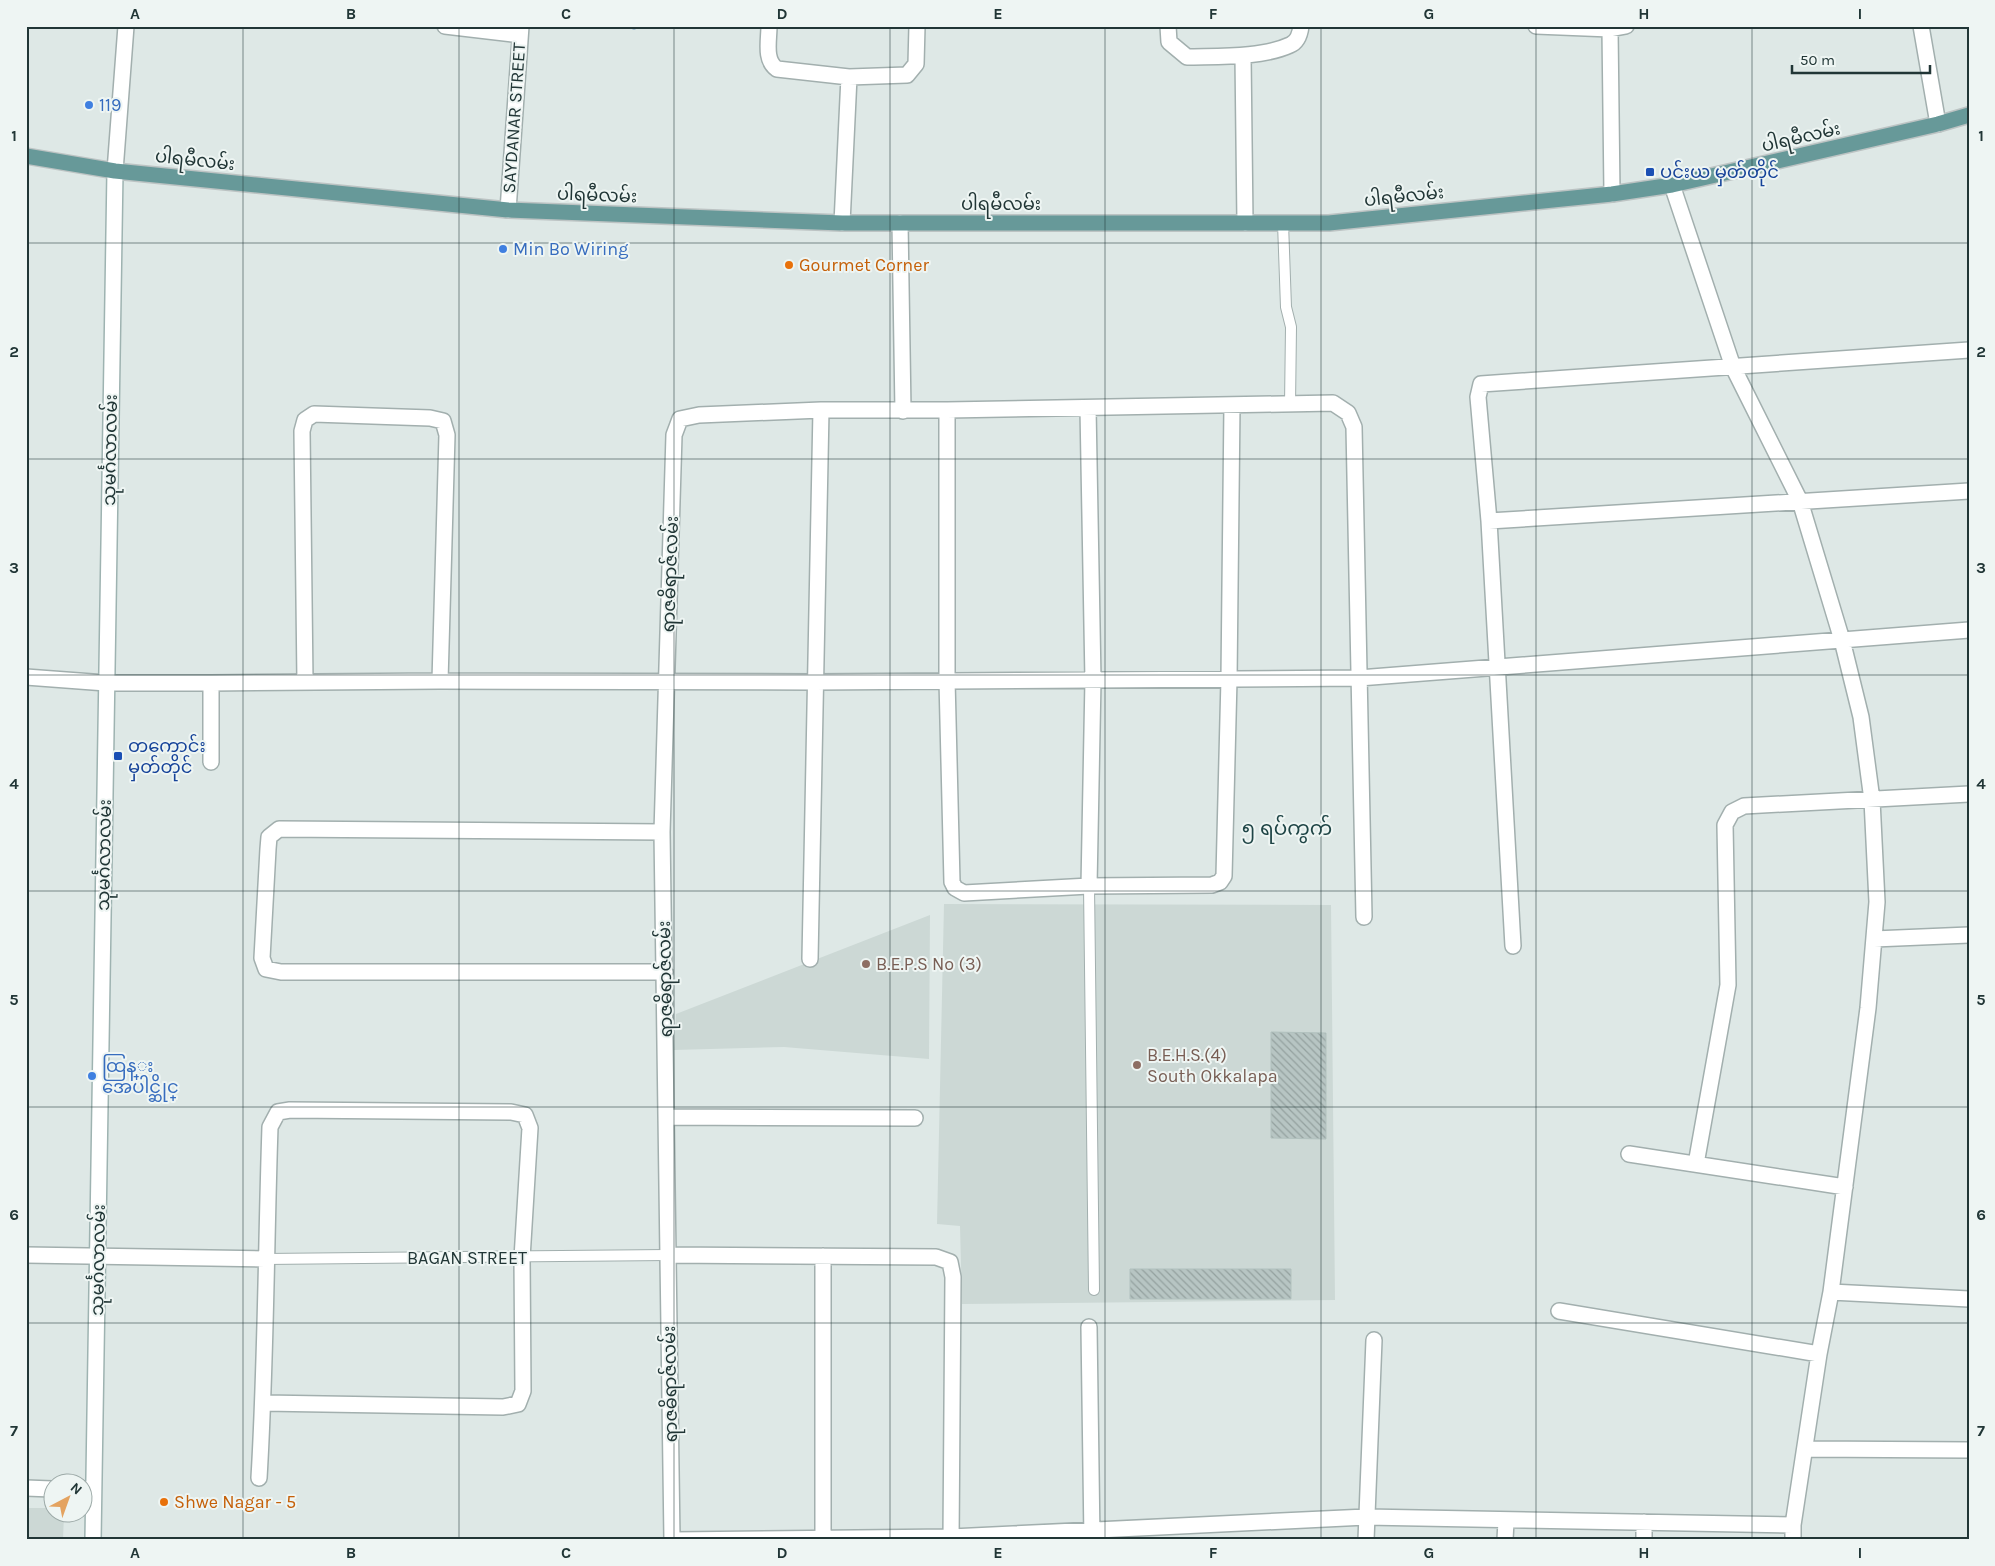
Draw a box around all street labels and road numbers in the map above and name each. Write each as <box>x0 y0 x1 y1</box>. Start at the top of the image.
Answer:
street label: SAYDANAR STREET <box>498 42 530 194</box>
street label: ပါရမီလမ်း <box>1759 114 1843 161</box>
street label: ပါရမီလမ်း <box>154 142 236 179</box>
street label: ပါရမီလမ်း <box>1363 178 1445 215</box>
street label: ပါရမီလမ်း <box>556 180 638 211</box>
street label: ပါရမီလမ်း <box>961 190 1041 219</box>
street label: သုမင်္ဂလာလမ်း <box>96 394 126 506</box>
street label: ရာဇဓိရာဇ်လမ်း <box>654 515 687 633</box>
street label: သုမင်္ဂလာလမ်း <box>90 799 120 911</box>
street label: ရာဇဓိရာဇ်လမ်း <box>650 920 681 1038</box>
street label: သုမင်္ဂလာလမ်း <box>84 1204 114 1316</box>
street label: BAGAN STREET <box>407 1247 527 1269</box>
street label: ရာဇဓိရာဇ်လမ်း <box>655 1325 686 1443</box>

